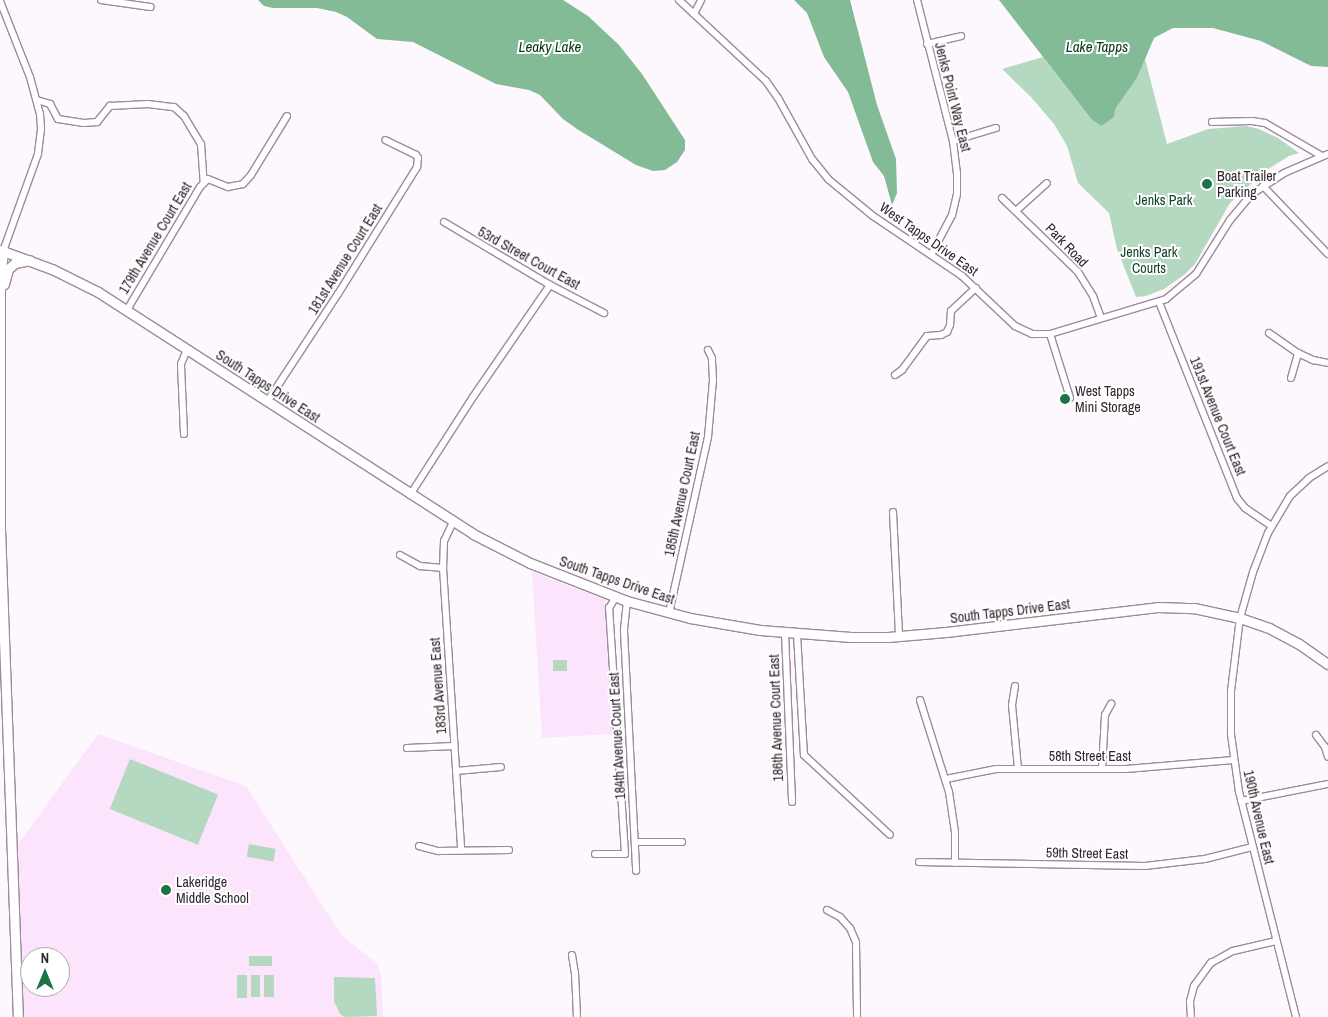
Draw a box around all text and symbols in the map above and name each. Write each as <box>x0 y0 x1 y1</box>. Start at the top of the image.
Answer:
water label: Leaky Lake <box>519 38 581 56</box>
water label: Lake Tapps <box>1066 38 1128 56</box>
street label: Jenks Point Way East <box>931 41 975 153</box>
place label: Boat Trailer Parking <box>1217 168 1277 200</box>
marker: Boat Trailer Parking <box>1201 178 1213 190</box>
street label: 179th Avenue Court East <box>115 179 195 297</box>
park label: Jenks Park <box>1136 192 1192 208</box>
street label: West Tapps Drive East <box>876 199 982 279</box>
street label: 181st Avenue Court East <box>304 201 386 317</box>
street label: Park Road <box>1042 220 1092 270</box>
street label: 53rd Street Court East <box>475 223 583 293</box>
park label: Jenks Park Courts <box>1121 244 1177 276</box>
street label: South Tapps Drive East <box>213 346 323 426</box>
street label: 191st Avenue Court East <box>1186 354 1250 478</box>
place label: West Tapps Mini Storage <box>1075 383 1141 416</box>
marker: West Tapps Mini Storage <box>1059 393 1071 405</box>
street label: 185th Avenue Court East <box>660 430 704 558</box>
street label: South Tapps Drive East <box>557 552 677 608</box>
street label: South Tapps Drive East <box>949 595 1071 627</box>
street label: 183rd Avenue East <box>426 637 450 735</box>
street label: 186th Avenue Court East <box>765 654 787 782</box>
street label: 184th Avenue Court East <box>605 672 629 800</box>
street label: 58th Street East <box>1049 748 1131 764</box>
street label: 190th Avenue East <box>1240 768 1278 866</box>
street label: 59th Street East <box>1046 844 1128 862</box>
place label: Lakeridge Middle School <box>176 874 249 906</box>
marker: Lakeridge Middle School <box>160 884 172 896</box>
north arrow <box>20 947 70 997</box>
text: N <box>41 949 49 967</box>

